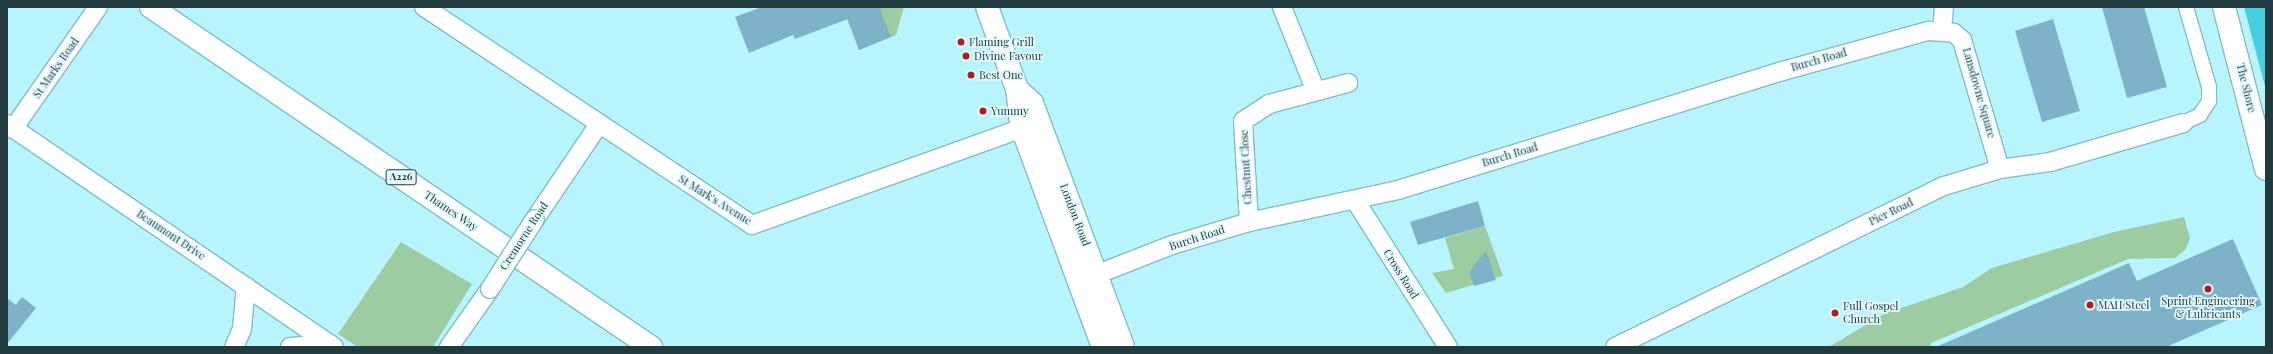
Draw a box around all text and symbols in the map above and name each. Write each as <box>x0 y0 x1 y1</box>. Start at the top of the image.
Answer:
street label: St Marks Road <box>30 35 82 101</box>
place label: Flaming Grill <box>969 35 1034 49</box>
marker: Flaming Grill <box>956 37 966 47</box>
street label: Burch Road <box>1790 46 1848 74</box>
street label: Lansdowne Square <box>1960 46 1998 140</box>
place label: Divine Favour <box>974 49 1043 63</box>
marker: Divine Favour <box>961 51 971 61</box>
street label: The Shore <box>2234 62 2258 114</box>
place label: Best One <box>979 68 1023 82</box>
marker: Best One <box>966 70 976 80</box>
place label: Yummy <box>991 104 1029 118</box>
marker: Yummy <box>978 106 988 116</box>
street label: Chestnut Close <box>1237 129 1255 205</box>
street label: Burch Road <box>1481 140 1539 170</box>
road number: A226 <box>385 169 417 185</box>
street label: St Mark's Avenue <box>676 172 754 228</box>
street label: London Road <box>1057 182 1093 248</box>
street label: Thames Way <box>422 188 480 234</box>
street label: Pier Road <box>1867 196 1915 228</box>
street label: Cremorne Road <box>497 200 551 272</box>
street label: Beaumont Drive <box>134 207 208 263</box>
street label: Burch Road <box>1168 223 1226 253</box>
street label: Cross Road <box>1381 247 1421 301</box>
marker: Sprint Engineering & Lubricants <box>2203 284 2213 294</box>
place label: Sprint Engineering & Lubricants <box>2161 295 2255 321</box>
place label: MAH Steel <box>2098 298 2149 312</box>
place label: Full Gospel Church <box>1843 300 1898 326</box>
marker: MAH Steel <box>2085 300 2095 310</box>
marker: Full Gospel Church <box>1830 308 1840 318</box>

